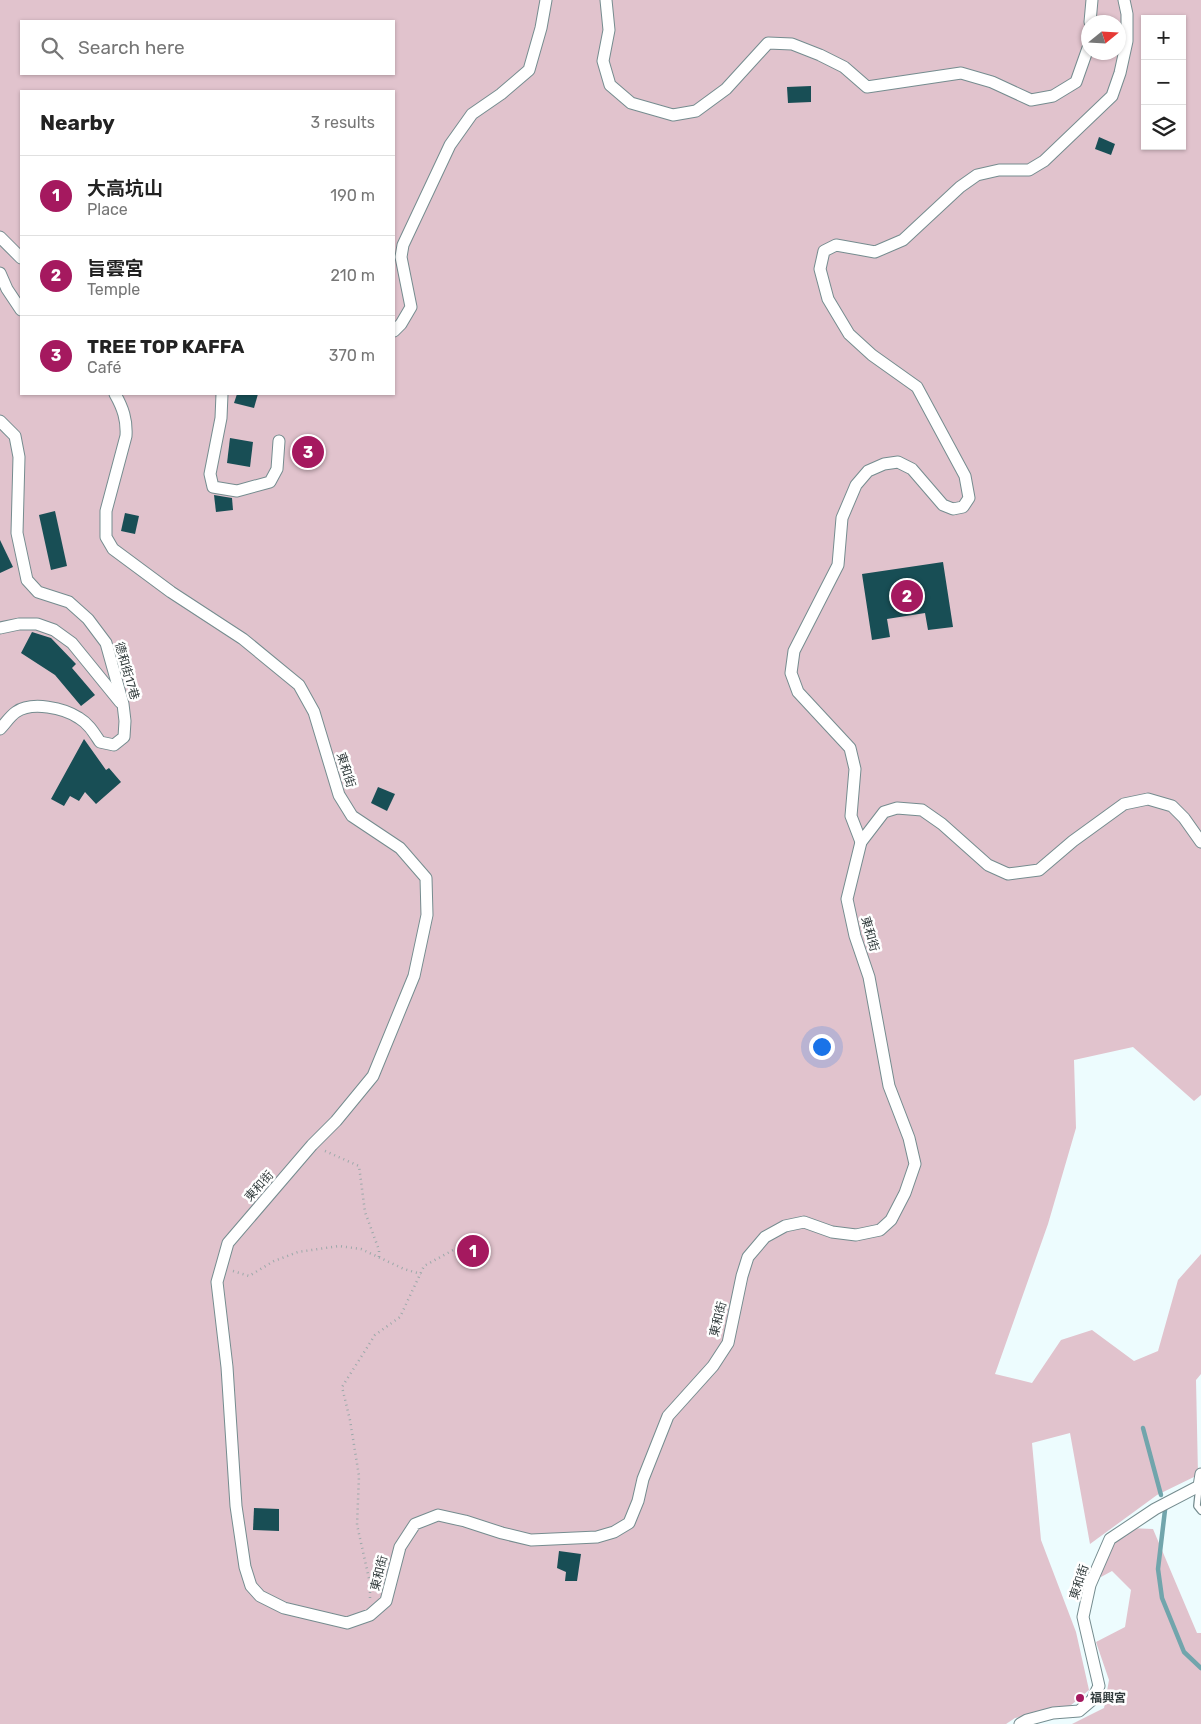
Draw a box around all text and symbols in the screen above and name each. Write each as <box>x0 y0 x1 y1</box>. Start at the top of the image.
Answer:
north arrow <box>1081 15 1126 60</box>
map controls <box>1141 15 1186 150</box>
button: + <box>1141 15 1186 60</box>
search box <box>20 20 395 75</box>
icon: search <box>38 34 66 62</box>
text: Search here <box>78 36 185 59</box>
button: − <box>1141 60 1186 105</box>
button: layers <box>1141 105 1186 150</box>
text: Nearby <box>40 110 115 135</box>
text: 3 results <box>310 113 375 132</box>
text: 大高坑山 <box>87 177 163 200</box>
text: 1 <box>52 186 60 205</box>
text: 190 m <box>330 186 375 205</box>
text: Place <box>87 200 128 219</box>
text: 旨雲宮 <box>87 257 144 280</box>
text: 2 <box>51 266 61 285</box>
text: 210 m <box>330 266 375 285</box>
text: Temple <box>87 280 140 299</box>
text: TREE TOP KAFFA <box>87 335 244 358</box>
text: 3 <box>51 346 61 365</box>
text: 370 m <box>329 346 375 365</box>
text: Café <box>87 358 121 377</box>
pin: 3 <box>292 433 324 471</box>
pin: 2 <box>891 577 923 615</box>
street label: 德和街17巷 <box>112 641 142 701</box>
street label: 東和街 <box>334 751 358 789</box>
street label: 東和街 <box>858 915 882 953</box>
your location <box>809 1034 835 1060</box>
street label: 東和街 <box>242 1168 276 1204</box>
pin: 1 <box>457 1232 489 1270</box>
street label: 東和街 <box>707 1300 729 1338</box>
street label: 東和街 <box>368 1554 390 1592</box>
street label: 東和街 <box>1067 1563 1091 1601</box>
place label: 福興宮 <box>1090 1691 1126 1705</box>
marker: 福興宮 <box>1074 1692 1086 1704</box>

